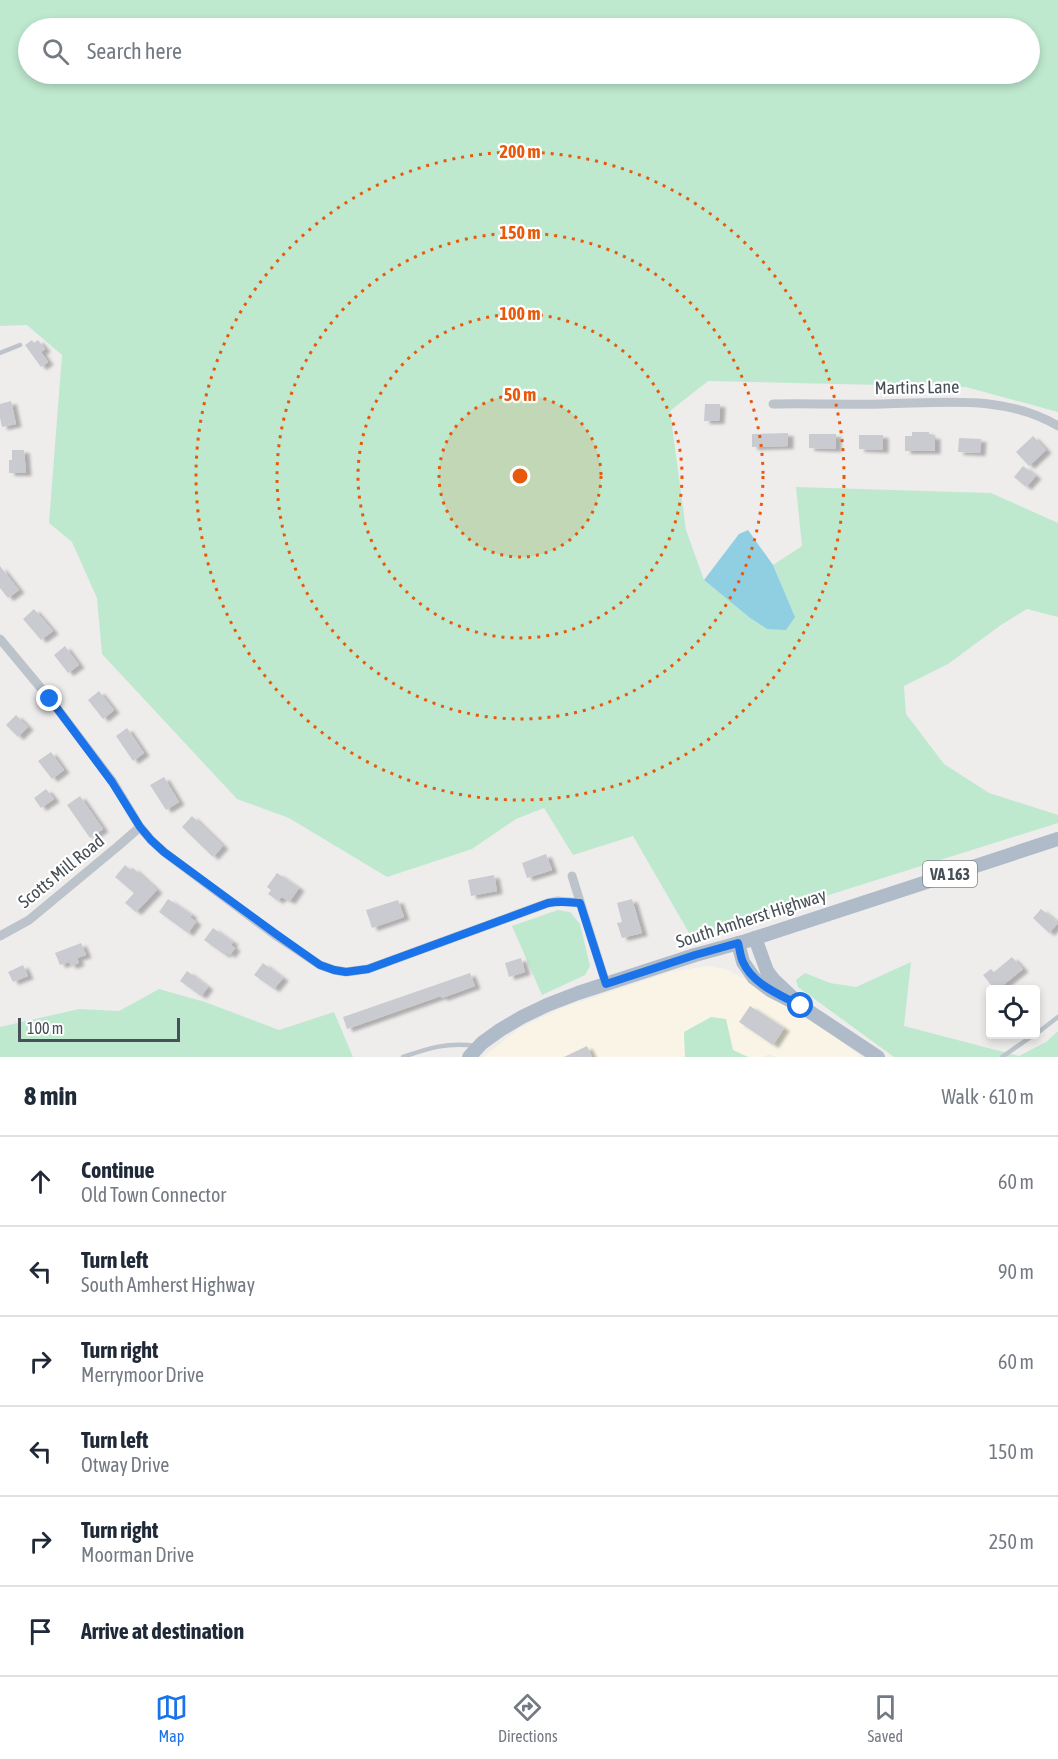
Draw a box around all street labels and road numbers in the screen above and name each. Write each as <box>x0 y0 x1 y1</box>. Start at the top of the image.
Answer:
street label: Martins Lane <box>874 376 960 398</box>
street label: Scotts Mill Road <box>14 830 108 912</box>
road number: VA 163 <box>923 861 977 887</box>
street label: South Amherst Highway <box>673 884 829 952</box>

